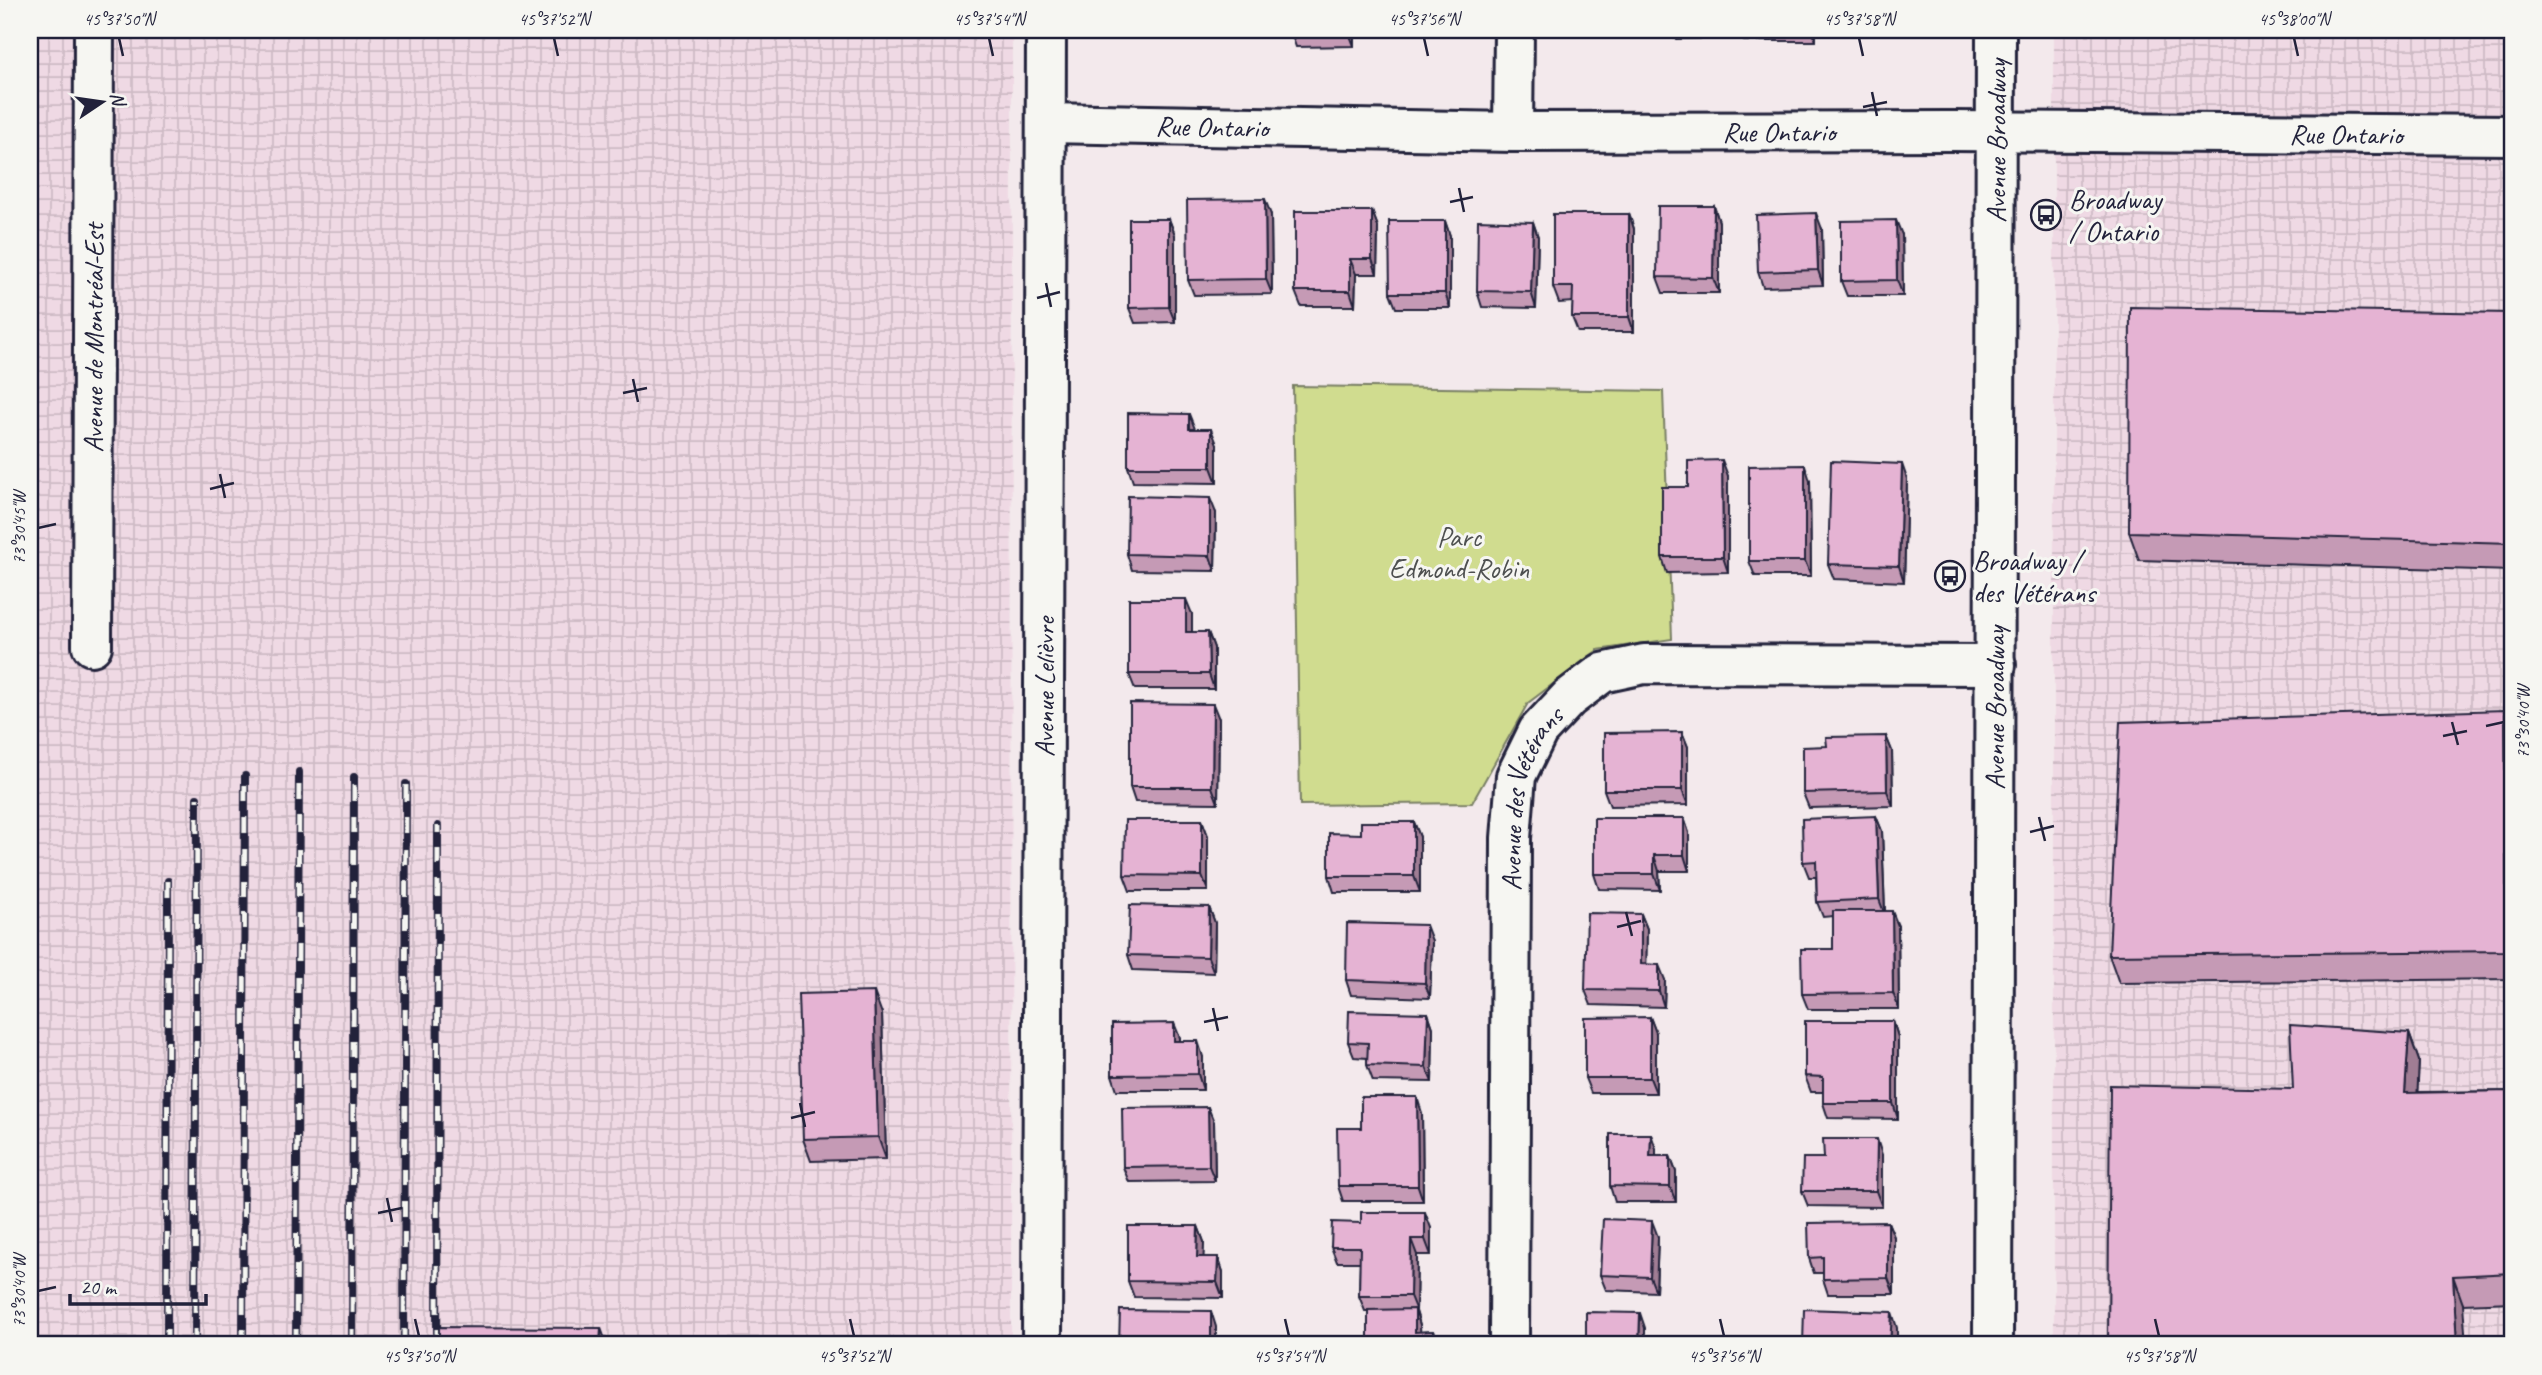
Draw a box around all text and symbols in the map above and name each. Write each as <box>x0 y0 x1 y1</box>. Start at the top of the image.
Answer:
text: 45°37'50"N <box>84 8 158 30</box>
text: 45°37'52"N <box>519 8 593 30</box>
text: 45°37'54"N <box>954 8 1028 30</box>
text: 45°37'56"N <box>1389 8 1463 30</box>
text: 45°37'58"N <box>1824 8 1898 30</box>
text: 45°38'00"N <box>2259 8 2333 30</box>
street label: Avenue Broadway <box>1978 57 2013 223</box>
north arrow <box>66 66 136 136</box>
text: N <box>105 90 131 110</box>
street label: Rue Ontario <box>1155 108 1272 145</box>
street label: Rue Ontario <box>1722 114 1839 149</box>
street label: Rue Ontario <box>2289 116 2406 152</box>
place label: Broadway / Ontario <box>2069 182 2164 249</box>
bus stop icon: Broadway / Ontario <box>2029 198 2063 232</box>
street label: Avenue de Montréal-Est <box>75 221 111 453</box>
text: 73°30'45"W <box>8 488 30 565</box>
park label: Parc Edmond-Robin <box>1389 519 1530 586</box>
place label: Broadway / des Vétérans <box>1973 543 2097 610</box>
bus stop icon: Broadway / des Vétérans <box>1933 559 1967 593</box>
street label: Avenue Lelièvre <box>1026 615 1062 757</box>
street label: Avenue Broadway <box>1977 624 2012 790</box>
text: 73°30'40"W <box>2512 682 2534 759</box>
street label: Avenue des Vétérans <box>1493 697 1572 891</box>
text: 73°30'40"W <box>8 1251 30 1328</box>
scale bar <box>70 1263 206 1307</box>
text: 20 m <box>80 1274 118 1300</box>
text: 45°37'50"N <box>384 1345 458 1367</box>
text: 45°37'52"N <box>819 1345 893 1367</box>
text: 45°37'54"N <box>1254 1345 1328 1367</box>
text: 45°37'56"N <box>1689 1345 1763 1367</box>
text: 45°37'58"N <box>2124 1345 2198 1367</box>

